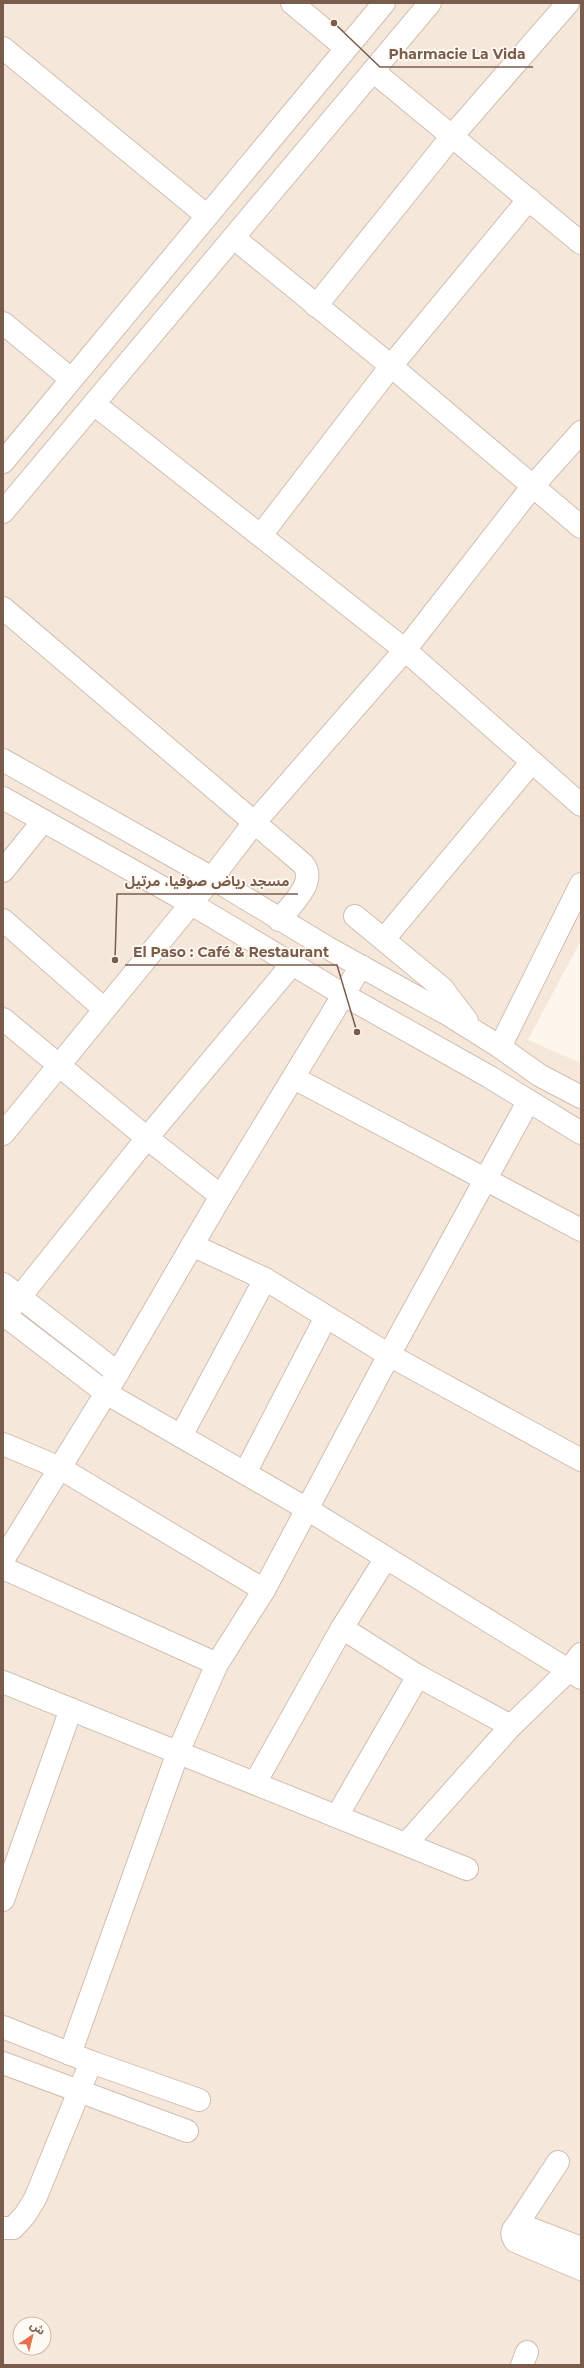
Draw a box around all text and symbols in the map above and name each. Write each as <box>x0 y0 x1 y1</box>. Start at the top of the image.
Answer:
callout: Pharmacie La Vida <box>380 41 533 67</box>
text: Pharmacie La Vida <box>388 45 526 63</box>
callout: مسجد رياض صوفيا، مرتیل <box>117 868 298 894</box>
text: مسجد رياض صوفيا، مرتیل <box>125 872 289 890</box>
callout: El Paso : Café & Restaurant <box>125 939 337 965</box>
text: El Paso : Café & Restaurant <box>133 943 329 961</box>
north arrow <box>12 2316 52 2356</box>
text: ش <box>28 2318 48 2338</box>

